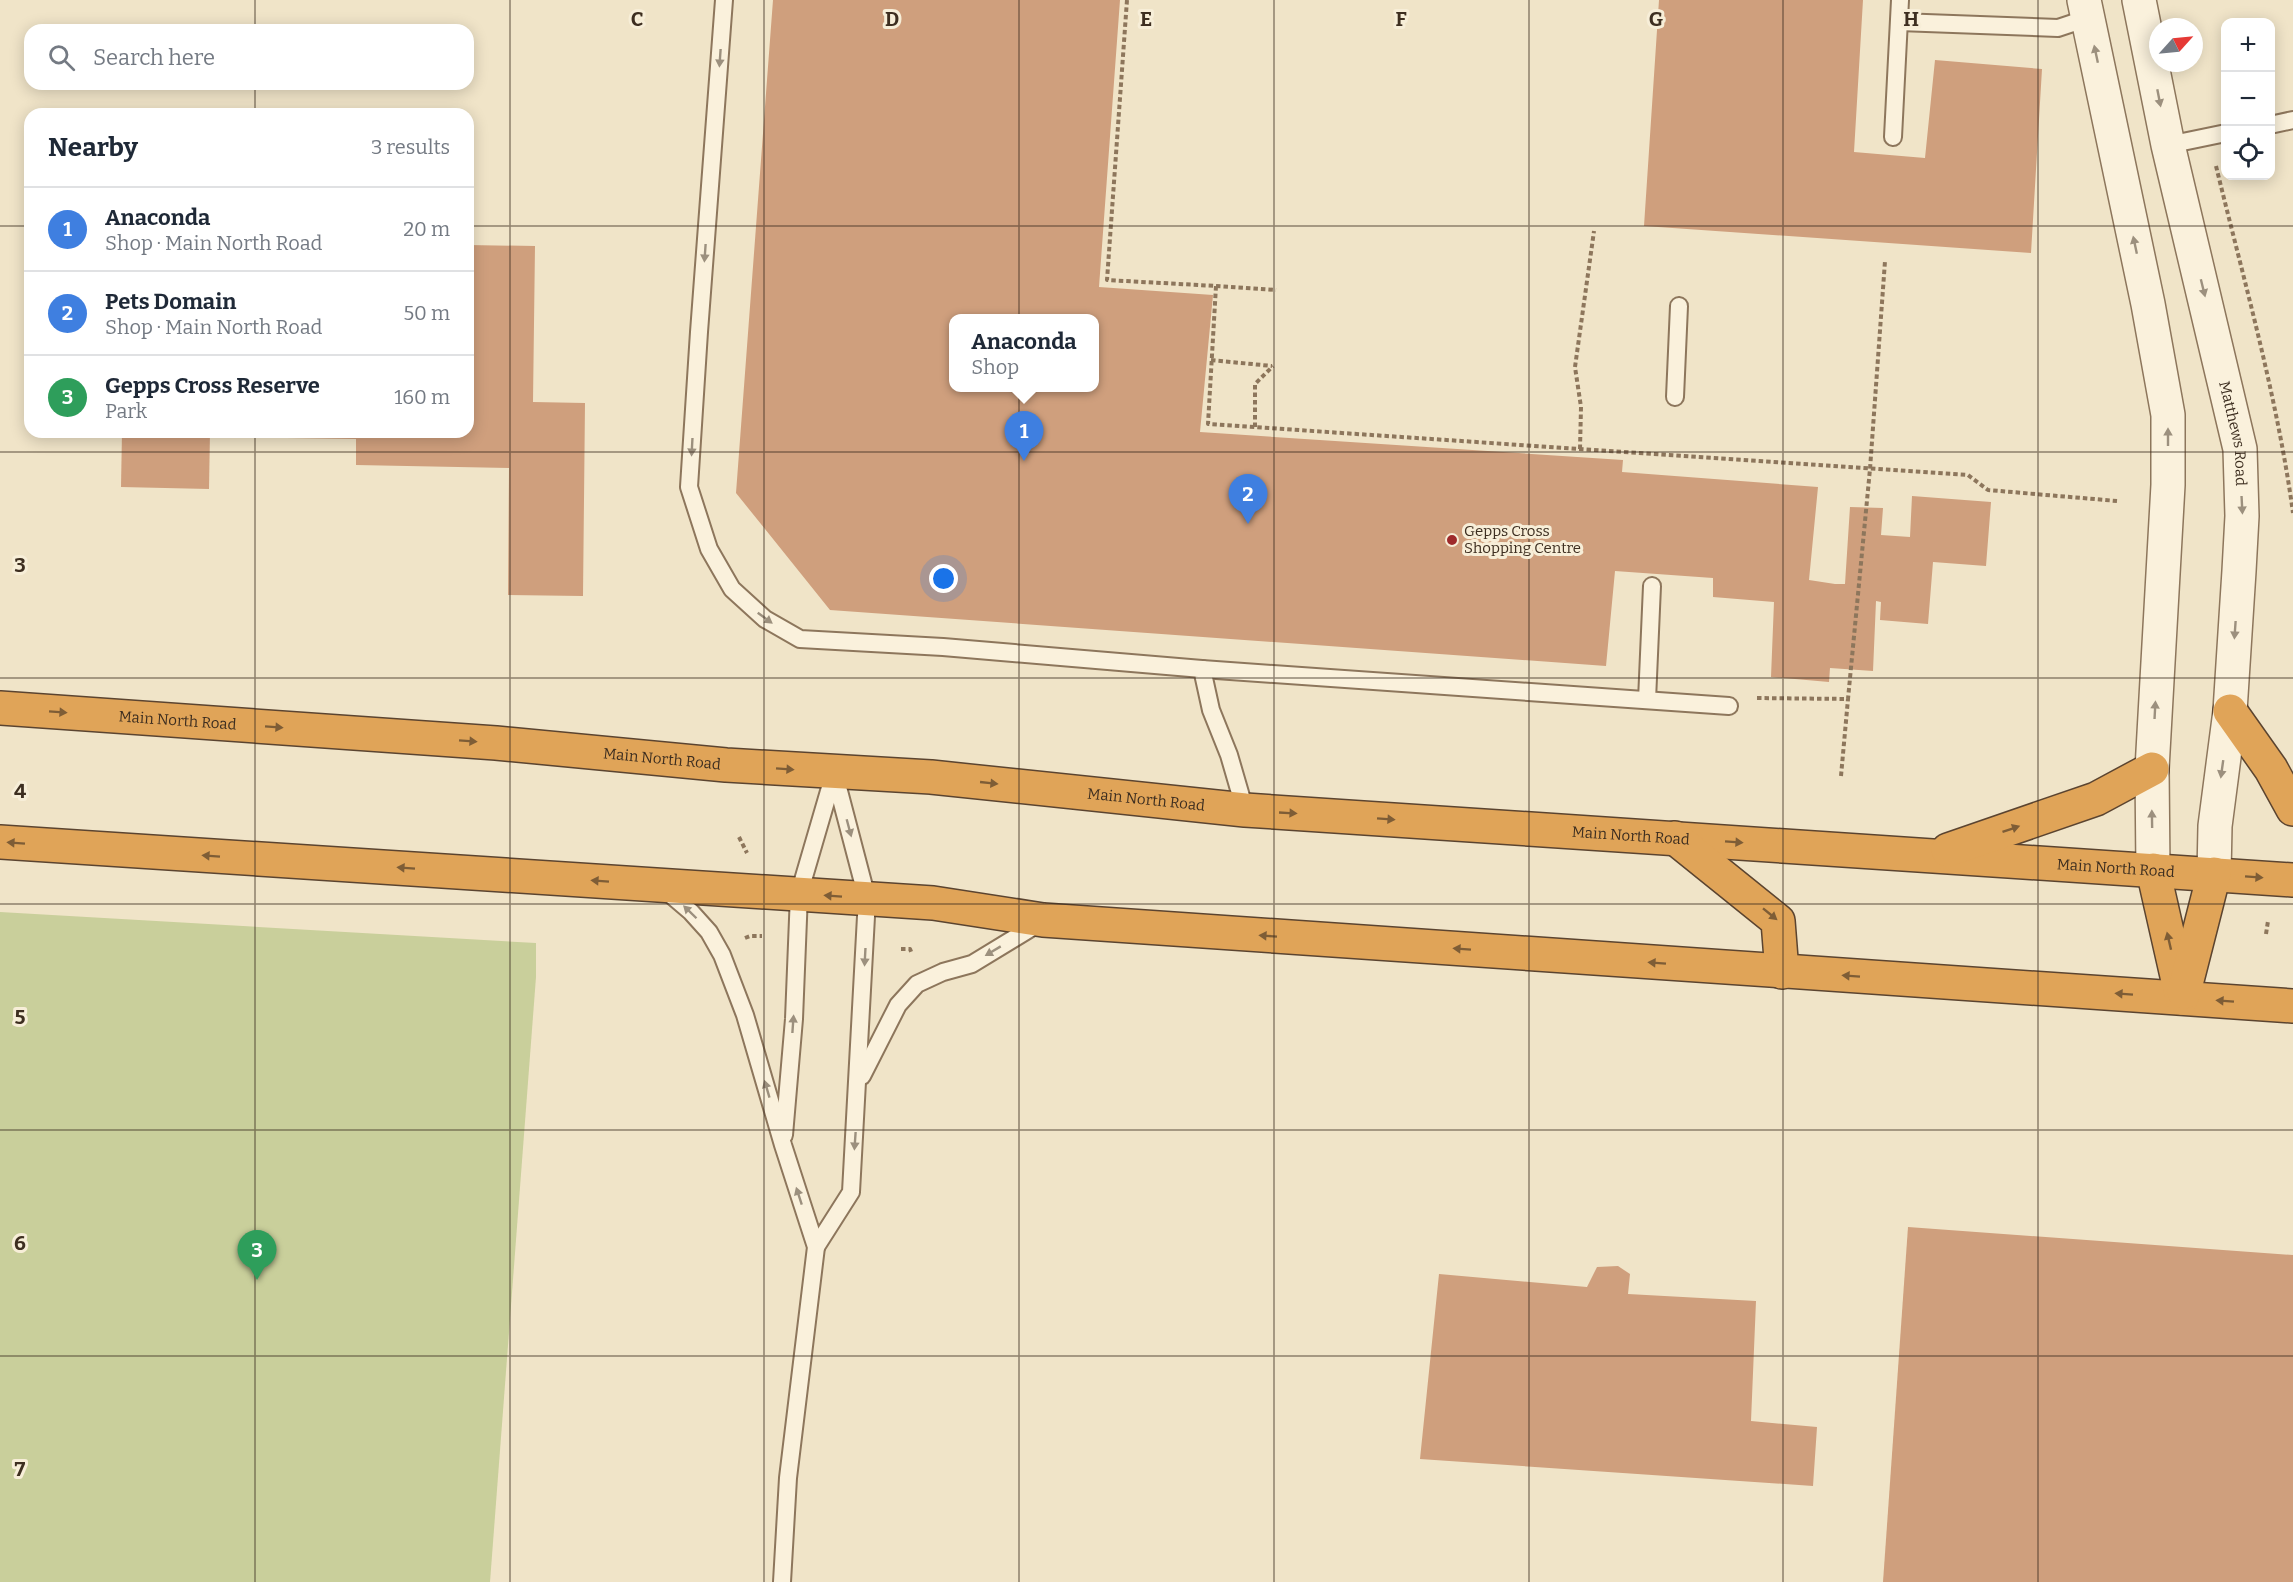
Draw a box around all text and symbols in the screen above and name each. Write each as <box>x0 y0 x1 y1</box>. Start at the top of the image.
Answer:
text: C <box>631 7 643 31</box>
text: D <box>885 7 899 31</box>
text: E <box>1140 7 1152 31</box>
text: F <box>1395 7 1407 31</box>
text: G <box>1649 7 1663 31</box>
text: H <box>1903 7 1919 31</box>
north arrow <box>2149 18 2203 72</box>
map controls <box>2221 18 2275 180</box>
button: + <box>2221 18 2275 72</box>
search box <box>24 24 474 90</box>
icon: search <box>45 41 78 74</box>
text: Search here <box>93 44 215 71</box>
one-way arrow <box>2090 45 2100 64</box>
one-way arrow <box>715 49 725 68</box>
button: − <box>2221 72 2275 126</box>
one-way arrow <box>2155 89 2164 108</box>
button: locate <box>2221 126 2275 180</box>
text: Nearby <box>48 132 138 163</box>
text: 3 results <box>371 135 450 159</box>
text: Anaconda <box>105 204 210 231</box>
text: 1 <box>63 217 72 241</box>
text: 20 m <box>403 217 450 241</box>
text: Shop · Main North Road <box>105 231 322 255</box>
one-way arrow <box>2130 235 2139 254</box>
one-way arrow <box>700 243 710 262</box>
one-way arrow <box>2198 279 2208 298</box>
text: Pets Domain <box>105 288 236 315</box>
text: 2 <box>62 301 73 325</box>
text: 50 m <box>403 301 450 325</box>
popup <box>949 314 1099 392</box>
text: Shop · Main North Road <box>105 315 322 339</box>
text: Anaconda <box>971 328 1077 355</box>
text: Shop <box>971 355 1019 379</box>
text: Gepps Cross Reserve <box>105 372 320 399</box>
street label: Matthews Road <box>2215 379 2250 486</box>
text: 3 <box>62 385 73 409</box>
text: 160 m <box>394 385 450 409</box>
text: Park <box>105 399 147 423</box>
pin: 1 <box>1004 412 1044 461</box>
one-way arrow <box>2163 428 2173 447</box>
one-way arrow <box>687 438 697 457</box>
pin: 2 <box>1228 474 1268 524</box>
one-way arrow <box>2237 496 2246 515</box>
place label: Gepps Cross Shopping Centre <box>1464 522 1581 557</box>
marker: Gepps Cross Shopping Centre <box>1445 533 1459 547</box>
text: 3 <box>14 553 26 577</box>
your location <box>929 564 958 593</box>
one-way arrow <box>757 612 773 624</box>
one-way arrow <box>2231 620 2240 639</box>
one-way arrow <box>2151 701 2160 720</box>
one-way arrow <box>49 707 68 717</box>
street label: Main North Road <box>118 707 237 734</box>
one-way arrow <box>264 723 283 732</box>
one-way arrow <box>459 736 478 746</box>
street label: Main North Road <box>602 744 722 773</box>
one-way arrow <box>2217 759 2227 778</box>
one-way arrow <box>775 764 794 773</box>
one-way arrow <box>980 778 999 788</box>
text: 4 <box>14 779 26 803</box>
street label: Main North Road <box>1086 784 1206 815</box>
one-way arrow <box>1278 808 1297 817</box>
one-way arrow <box>2147 810 2157 829</box>
one-way arrow <box>1376 814 1395 824</box>
one-way arrow <box>845 819 854 837</box>
street label: Main North Road <box>1571 823 1690 849</box>
one-way arrow <box>2002 823 2020 833</box>
one-way arrow <box>1724 837 1743 847</box>
one-way arrow <box>7 839 26 848</box>
one-way arrow <box>201 851 220 861</box>
street label: Main North Road <box>2056 855 2175 881</box>
one-way arrow <box>396 864 415 873</box>
one-way arrow <box>2244 872 2263 882</box>
one-way arrow <box>591 876 610 886</box>
one-way arrow <box>823 891 842 901</box>
one-way arrow <box>684 906 698 920</box>
one-way arrow <box>1762 908 1778 921</box>
one-way arrow <box>1258 931 1277 941</box>
one-way arrow <box>2164 932 2174 950</box>
one-way arrow <box>985 945 1001 956</box>
one-way arrow <box>1453 945 1472 954</box>
one-way arrow <box>860 947 869 966</box>
one-way arrow <box>1647 958 1666 967</box>
one-way arrow <box>1842 971 1861 981</box>
one-way arrow <box>2115 990 2134 999</box>
one-way arrow <box>2215 996 2234 1006</box>
text: 5 <box>15 1005 26 1029</box>
one-way arrow <box>789 1015 798 1034</box>
one-way arrow <box>761 1080 771 1098</box>
one-way arrow <box>850 1131 859 1150</box>
one-way arrow <box>794 1187 803 1205</box>
pin: 3 <box>238 1230 276 1280</box>
text: 6 <box>14 1231 26 1255</box>
text: 7 <box>15 1457 26 1481</box>

